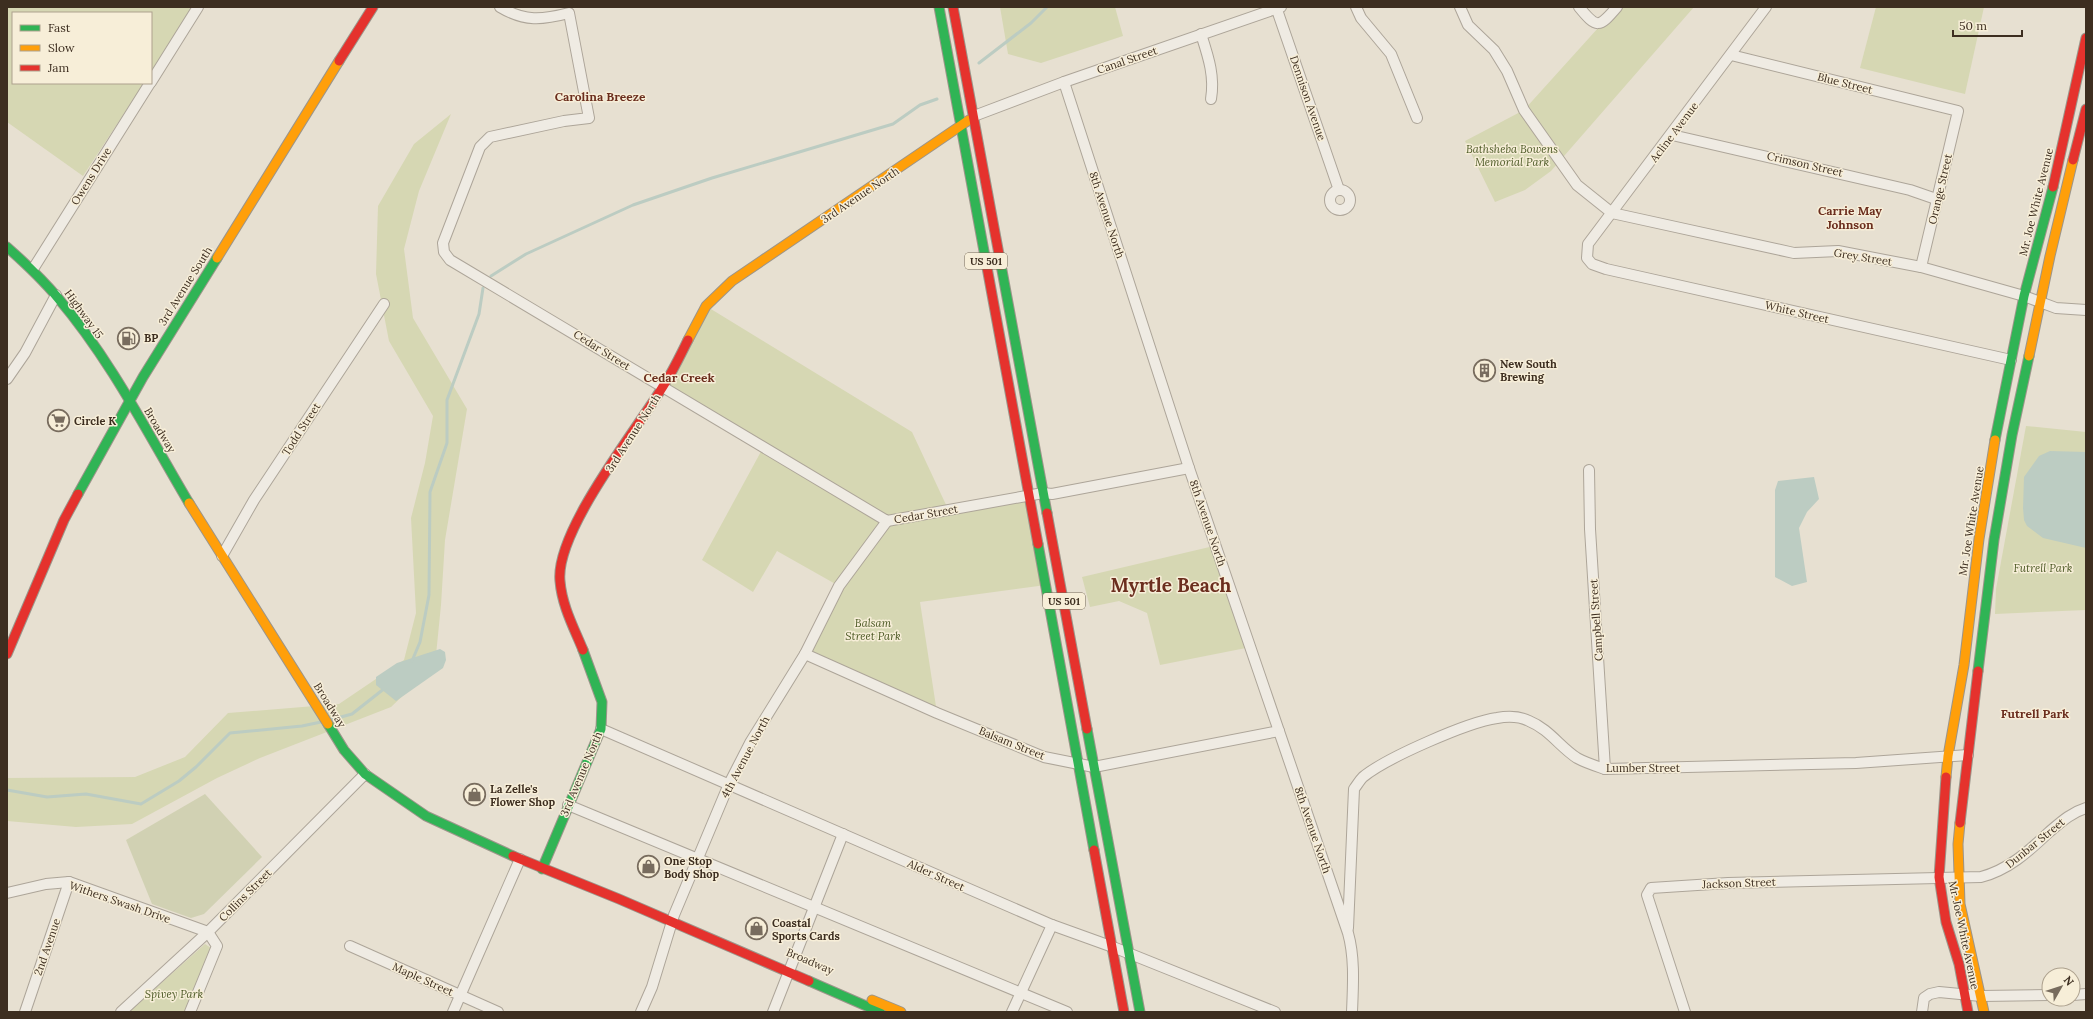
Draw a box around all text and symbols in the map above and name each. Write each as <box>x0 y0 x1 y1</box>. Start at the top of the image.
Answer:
legend <box>12 12 152 84</box>
scale bar <box>1953 12 2022 38</box>
text: 50 m <box>1959 18 1987 33</box>
text: Fast <box>48 20 71 35</box>
text: Slow <box>48 40 75 55</box>
street label: Canal Street <box>1095 43 1160 77</box>
street label: Dennison Avenue <box>1287 54 1329 142</box>
text: Jam <box>47 60 69 75</box>
street label: Blue Street <box>1816 69 1875 97</box>
district label: Carolina Breeze <box>555 89 646 104</box>
street label: Acline Avenue <box>1646 99 1701 166</box>
park label: Bathsheba Bowens Memorial Park <box>1466 142 1558 169</box>
street label: Owens Drive <box>68 144 114 208</box>
street label: Mr. Joe White Avenue <box>2016 147 2056 257</box>
street label: Crimson Street <box>1766 148 1845 180</box>
street label: Orange Street <box>1925 152 1955 226</box>
street label: 3rd Avenue North <box>818 164 902 226</box>
street label: 8th Avenue North <box>1086 170 1128 261</box>
district label: Carrie May Johnson <box>1818 203 1882 232</box>
street label: 3rd Avenue South <box>155 244 215 328</box>
street label: Grey Street <box>1833 245 1894 269</box>
road number: US 501 <box>965 253 1007 269</box>
street label: Highway 15 <box>61 287 107 341</box>
street label: White Street <box>1764 298 1831 326</box>
fuel station icon: BP <box>116 325 142 351</box>
street label: Cedar Street <box>571 327 634 373</box>
place label: BP <box>144 331 158 345</box>
building icon: New South Brewing <box>1472 357 1498 383</box>
place label: New South Brewing <box>1500 357 1557 384</box>
district label: Cedar Creek <box>643 370 715 385</box>
street label: 3rd Avenue North <box>602 391 664 475</box>
street label: Todd Street <box>279 399 324 458</box>
street label: Broadway <box>141 405 179 455</box>
supermarket icon: Circle K <box>45 408 71 434</box>
place label: Circle K <box>74 414 116 428</box>
street label: Mr. Joe White Avenue <box>1955 465 1987 577</box>
street label: 8th Avenue North <box>1187 478 1229 568</box>
street label: Cedar Street <box>893 501 960 527</box>
park label: Futrell Park <box>2014 561 2073 575</box>
district label: Myrtle Beach <box>1111 573 1232 597</box>
street label: Campbell Street <box>1586 578 1606 661</box>
road number: US 501 <box>1043 593 1085 609</box>
park label: Balsam Street Park <box>845 616 901 643</box>
street label: Broadway <box>311 680 349 730</box>
district label: Futrell Park <box>2001 706 2069 721</box>
street label: 4th Avenue North <box>718 713 773 800</box>
street label: Balsam Street <box>977 723 1048 763</box>
street label: 3rd Avenue North <box>557 729 605 819</box>
street label: Lumber Street <box>1606 761 1681 775</box>
shop icon: La Zelle's Flower Shop <box>461 782 487 808</box>
place label: La Zelle's Flower Shop <box>490 782 555 809</box>
street label: 8th Avenue North <box>1292 785 1334 875</box>
street label: Dunbar Street <box>2002 814 2068 871</box>
shop icon: One Stop Body Shop <box>635 854 661 880</box>
place label: One Stop Body Shop <box>664 854 719 881</box>
street label: Alder Street <box>904 856 968 894</box>
street label: Collins Street <box>216 865 275 924</box>
street label: Jackson Street <box>1701 875 1777 891</box>
street label: Withers Swash Drive <box>67 878 173 926</box>
street label: Mr. Joe White Avenue <box>1946 879 1982 991</box>
shop icon: Coastal Sports Cards <box>744 916 770 942</box>
place label: Coastal Sports Cards <box>772 916 840 943</box>
street label: 2nd Avenue <box>31 917 63 977</box>
street label: Broadway <box>784 945 836 977</box>
street label: Maple Street <box>390 959 456 999</box>
north arrow <box>2041 967 2081 1007</box>
text: N <box>2061 973 2077 989</box>
park label: Spivey Park <box>145 987 204 1001</box>

